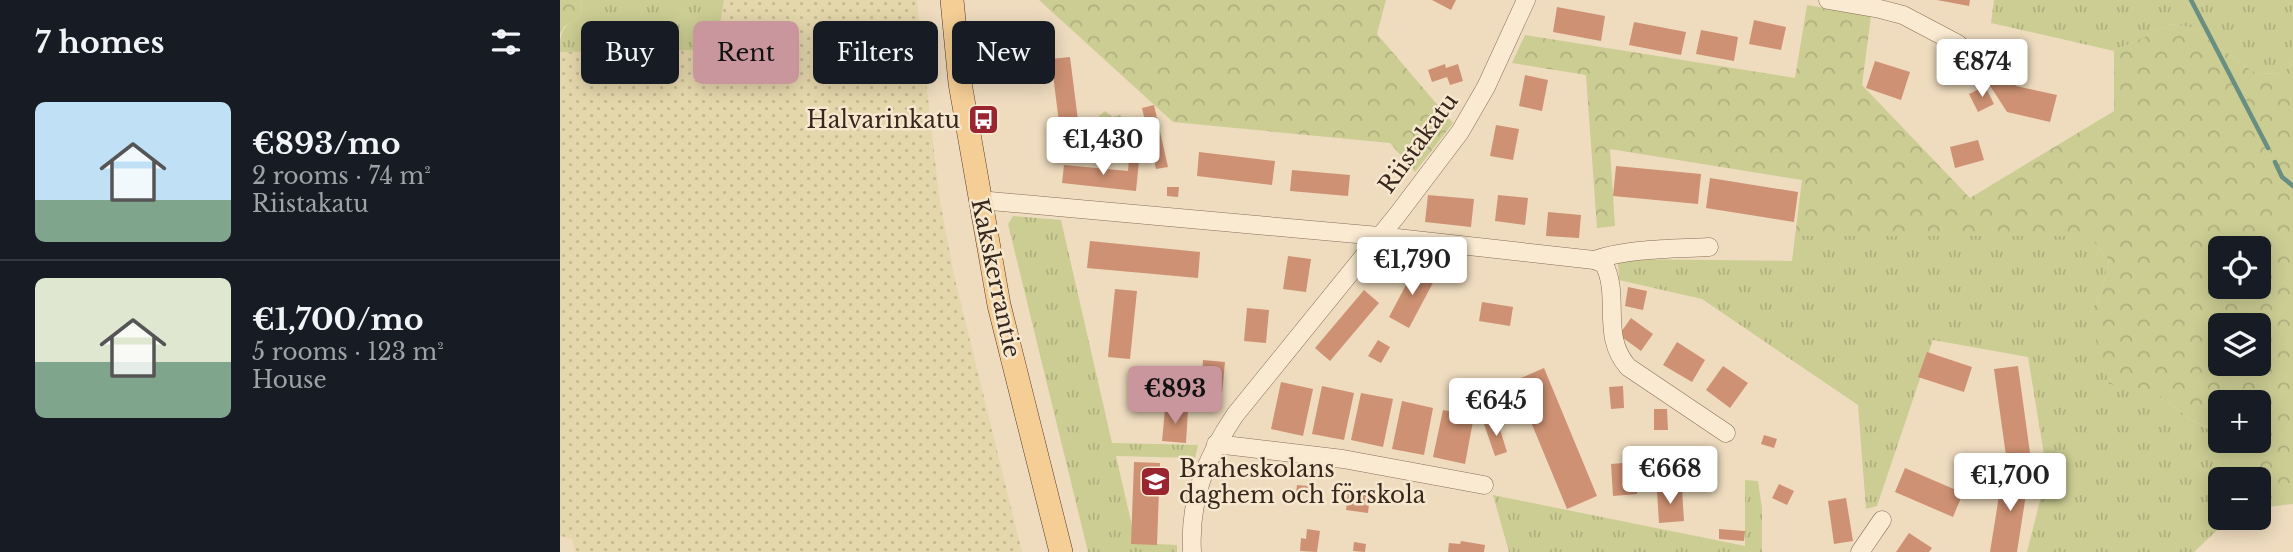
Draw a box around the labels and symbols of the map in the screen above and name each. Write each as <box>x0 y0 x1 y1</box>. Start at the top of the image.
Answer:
pin: €874 <box>1941 40 2023 99</box>
street label: Riistakatu <box>1372 88 1464 198</box>
bus stop icon: Halvarinkatu <box>966 103 1000 137</box>
place label: Halvarinkatu <box>806 106 960 134</box>
pin: €1,430 <box>1046 118 1160 177</box>
street label: Kakskerrantie <box>965 196 1027 360</box>
pin: €1,790 <box>1355 238 1469 297</box>
pin: €893 <box>1134 366 1216 426</box>
pin: €645 <box>1455 378 1537 438</box>
pin: €668 <box>1629 447 1711 506</box>
pin: €1,700 <box>1953 454 2067 513</box>
place label: Braheskolans daghem och förskola <box>1179 455 1426 509</box>
school or university icon: Braheskolans daghem och förskola <box>1139 465 1173 499</box>

